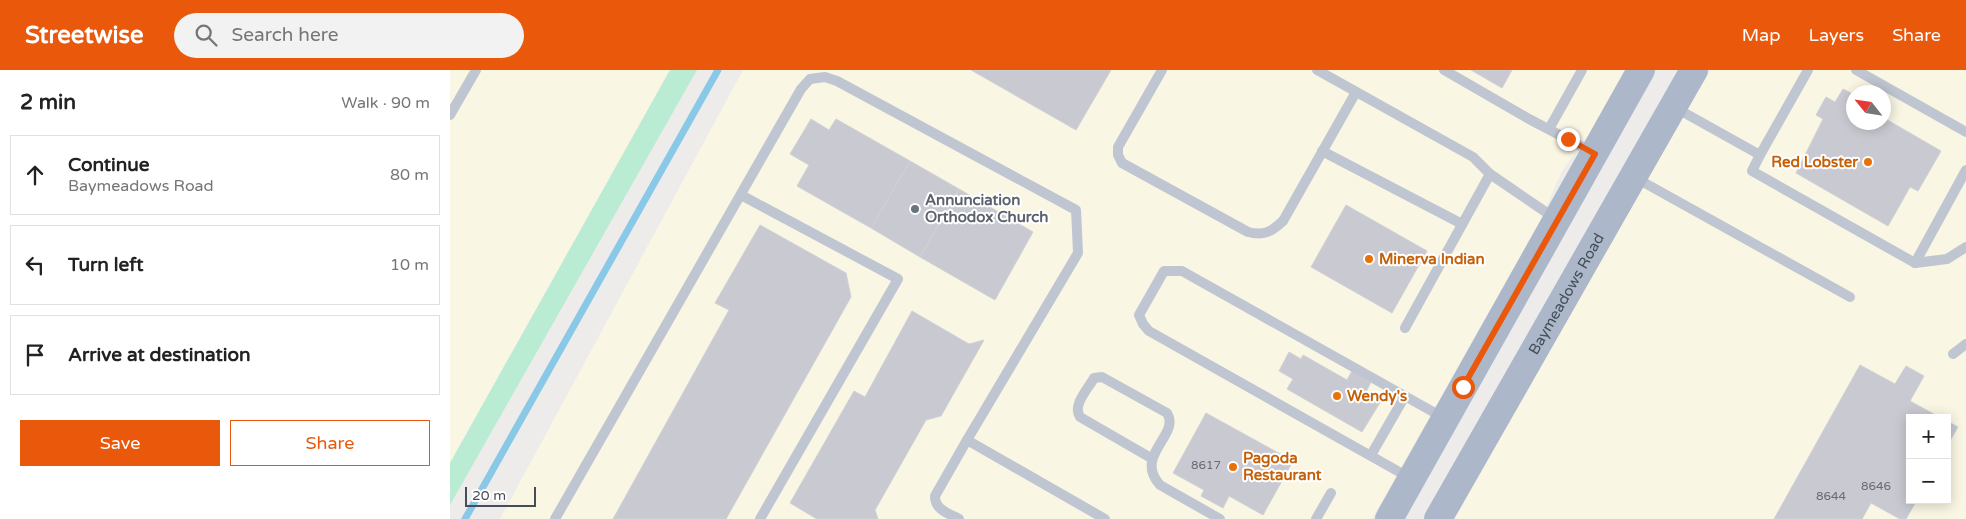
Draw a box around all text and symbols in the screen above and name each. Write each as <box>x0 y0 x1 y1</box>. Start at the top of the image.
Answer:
search box <box>174 13 524 58</box>
text: Streetwise <box>25 21 144 50</box>
icon: search <box>192 21 220 49</box>
text: Search here <box>232 24 338 46</box>
text: Map <box>1742 24 1781 46</box>
text: Layers <box>1809 24 1864 46</box>
text: Share <box>1892 24 1941 46</box>
north arrow <box>1846 85 1891 130</box>
text: 2 min <box>20 90 76 115</box>
text: Walk · 90 m <box>341 93 430 113</box>
route end <box>1557 128 1580 151</box>
place label: Red Lobster <box>1771 153 1858 171</box>
text: Continue <box>68 154 150 176</box>
marker: Red Lobster <box>1862 156 1874 168</box>
icon: ahead <box>21 161 49 189</box>
text: 80 m <box>390 165 429 185</box>
text: Baymeadows Road <box>68 176 214 196</box>
place label: Annunciation Orthodox Church <box>925 191 1048 226</box>
marker: Annunciation Orthodox Church <box>909 203 921 215</box>
street label: Baymeadows Road <box>1525 230 1608 358</box>
place label: Minerva Indian <box>1379 250 1485 268</box>
icon: left <box>21 251 49 279</box>
marker: Minerva Indian <box>1363 253 1375 265</box>
text: Turn left <box>68 254 144 276</box>
text: 10 m <box>390 255 429 275</box>
icon: arrive <box>21 341 49 369</box>
text: Arrive at destination <box>68 344 251 366</box>
route start <box>1452 376 1475 399</box>
place label: Wendy's <box>1347 387 1407 406</box>
marker: Wendy's <box>1331 390 1343 402</box>
map controls <box>1906 414 1951 504</box>
button: + <box>1906 414 1951 459</box>
button: Save <box>20 420 220 466</box>
button: Share <box>230 420 430 466</box>
place label: Pagoda Restaurant <box>1243 449 1322 484</box>
house number: 8617 <box>1191 458 1221 472</box>
button: − <box>1906 459 1951 504</box>
marker: Pagoda Restaurant <box>1227 461 1239 473</box>
house number: 8646 <box>1861 479 1891 493</box>
scale bar <box>465 484 536 507</box>
text: 20 m <box>472 487 506 504</box>
house number: 8644 <box>1816 489 1847 503</box>

